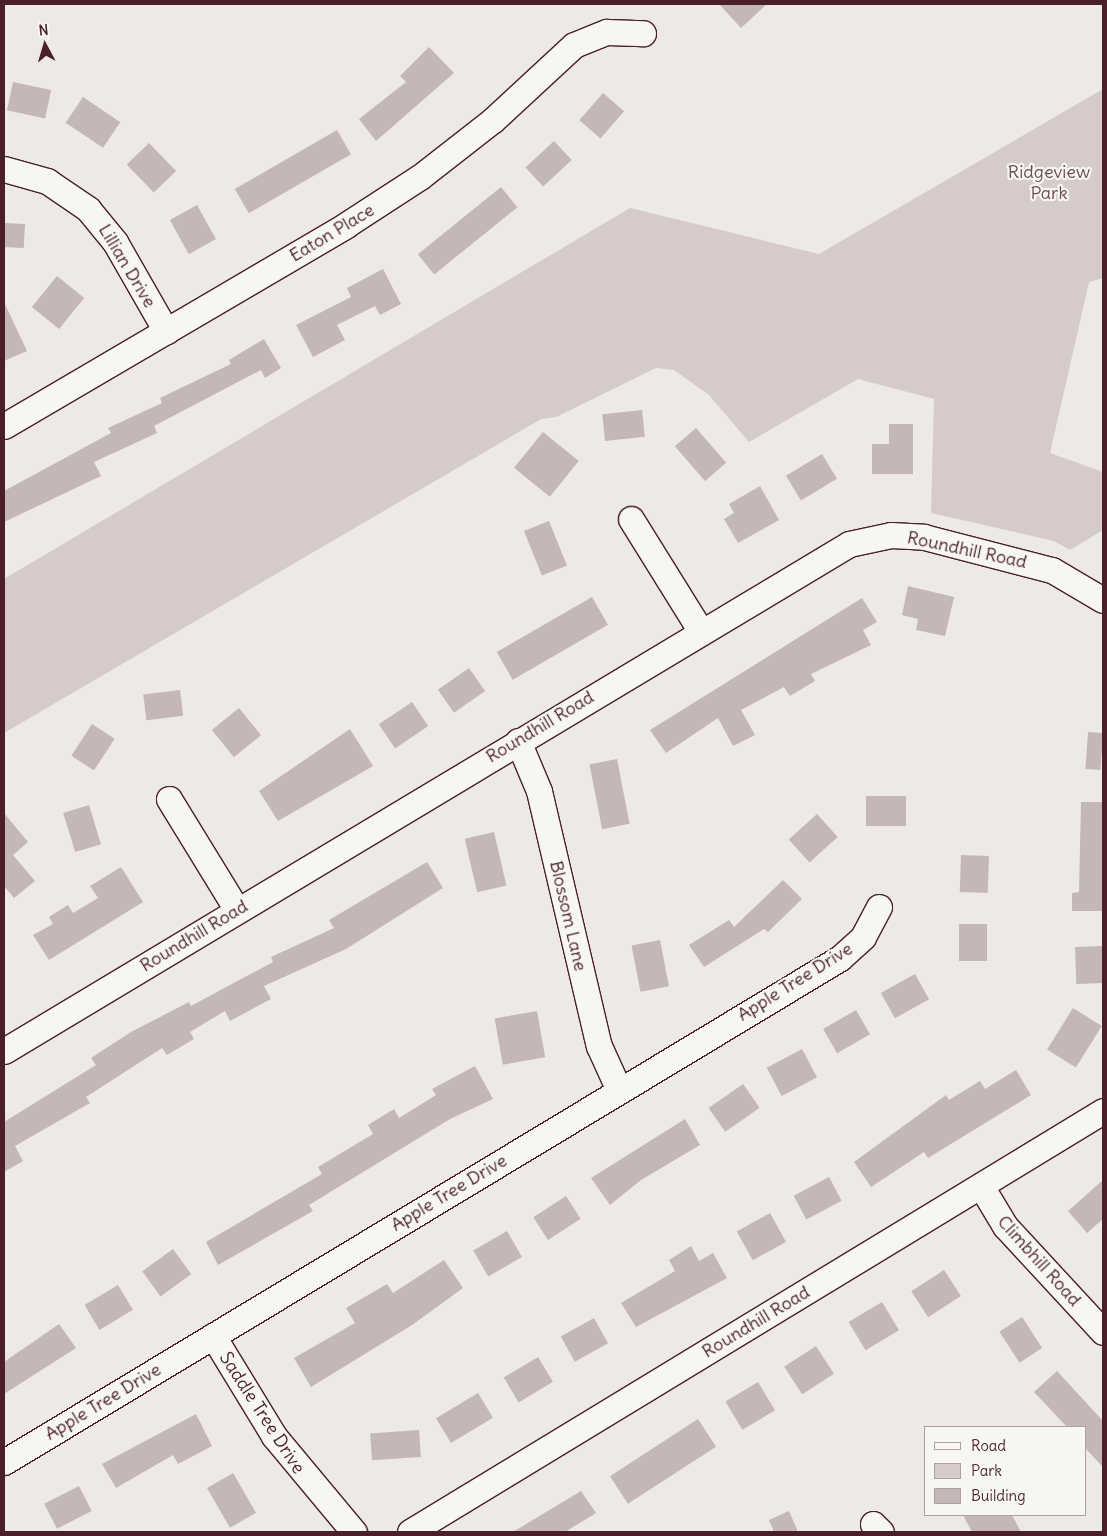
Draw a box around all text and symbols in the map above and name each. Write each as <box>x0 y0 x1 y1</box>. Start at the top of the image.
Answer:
north arrow <box>20 20 70 70</box>
text: N <box>38 21 49 40</box>
park label: Ridgeview Park <box>1008 162 1090 204</box>
street label: Eaton Place <box>286 199 378 267</box>
street label: Lillian Drive <box>94 220 160 312</box>
street label: Roundhill Road <box>905 527 1029 573</box>
street label: Roundhill Road <box>482 686 598 768</box>
street label: Blossom Lane <box>545 859 591 973</box>
street label: Roundhill Road <box>136 895 252 977</box>
street label: Apple Tree Drive <box>734 938 856 1026</box>
street label: Apple Tree Drive <box>387 1150 511 1236</box>
street label: Climbhill Road <box>993 1211 1085 1311</box>
street label: Roundhill Road <box>698 1281 814 1363</box>
street label: Saddle Tree Drive <box>215 1348 309 1478</box>
street label: Apple Tree Drive <box>41 1359 165 1445</box>
legend <box>924 1426 1087 1516</box>
text: Road <box>971 1436 1006 1455</box>
text: Park <box>971 1461 1002 1480</box>
text: Building <box>971 1486 1026 1505</box>

